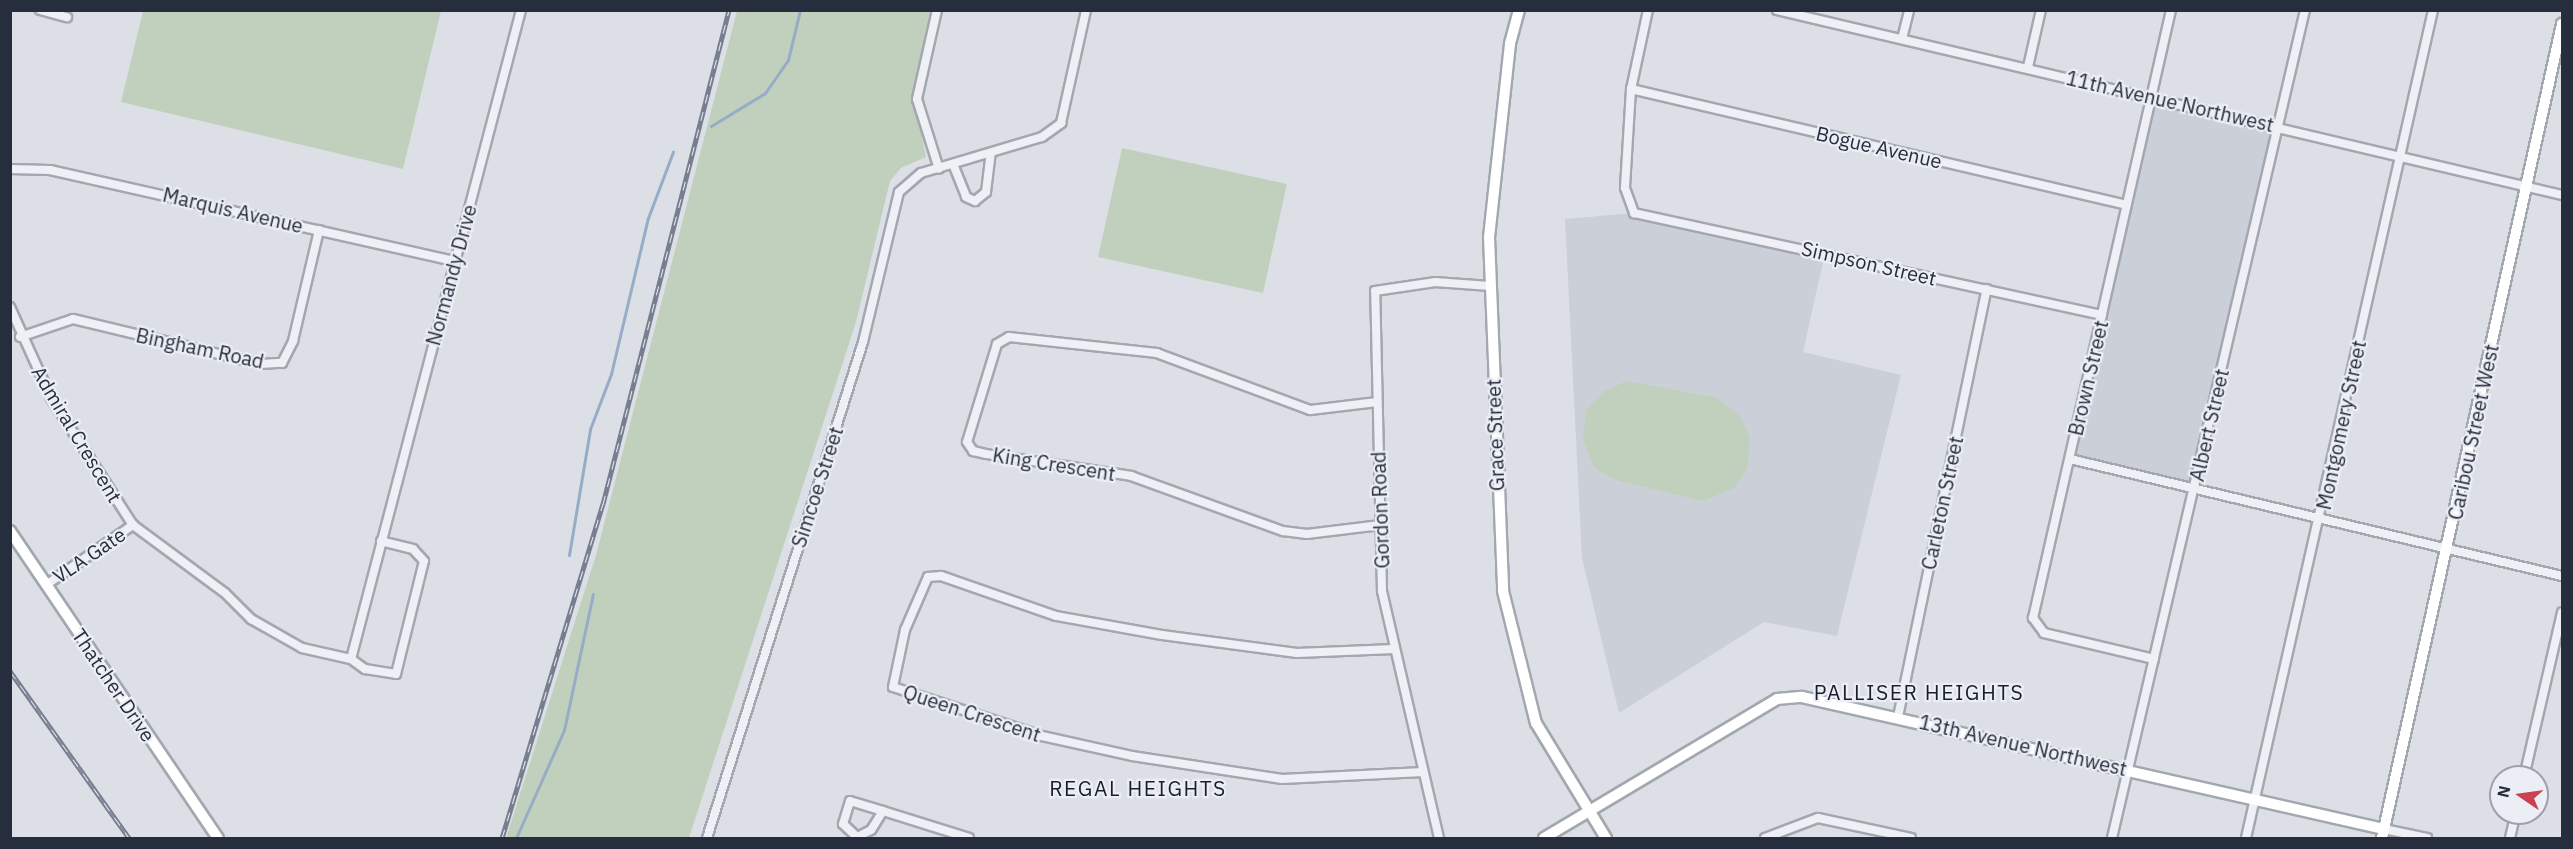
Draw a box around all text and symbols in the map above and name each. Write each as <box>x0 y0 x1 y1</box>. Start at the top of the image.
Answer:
street label: 11th Avenue Northwest <box>2064 65 2276 137</box>
street label: Bogue Avenue <box>1814 121 1944 173</box>
street label: Marquis Avenue <box>160 182 306 238</box>
street label: Normandy Drive <box>421 202 481 348</box>
street label: Simpson Street <box>1799 236 1939 290</box>
street label: Brown Street <box>2063 318 2113 438</box>
street label: Bingham Road <box>134 323 266 373</box>
street label: Montgomery Street <box>2311 338 2371 512</box>
street label: Caribou Street West <box>2443 342 2503 522</box>
street label: Admiral Crescent <box>27 362 127 506</box>
street label: Albert Street <box>2184 366 2234 484</box>
street label: Grace Street <box>1481 378 1509 492</box>
street label: Simcoe Street <box>786 423 848 551</box>
street label: Carleton Street <box>1916 434 1968 572</box>
street label: King Crescent <box>991 442 1117 486</box>
street label: Gordon Road <box>1366 451 1394 569</box>
street label: VLA Gate <box>48 522 130 588</box>
street label: Thatcher Drive <box>67 624 161 746</box>
street label: Queen Crescent <box>900 679 1044 747</box>
district label: PALLISER HEIGHTS <box>1814 679 2024 705</box>
street label: 13th Avenue Northwest <box>1917 709 2129 781</box>
north arrow <box>2489 765 2549 825</box>
district label: REGAL HEIGHTS <box>1049 775 1227 801</box>
text: N <box>2492 784 2514 799</box>

